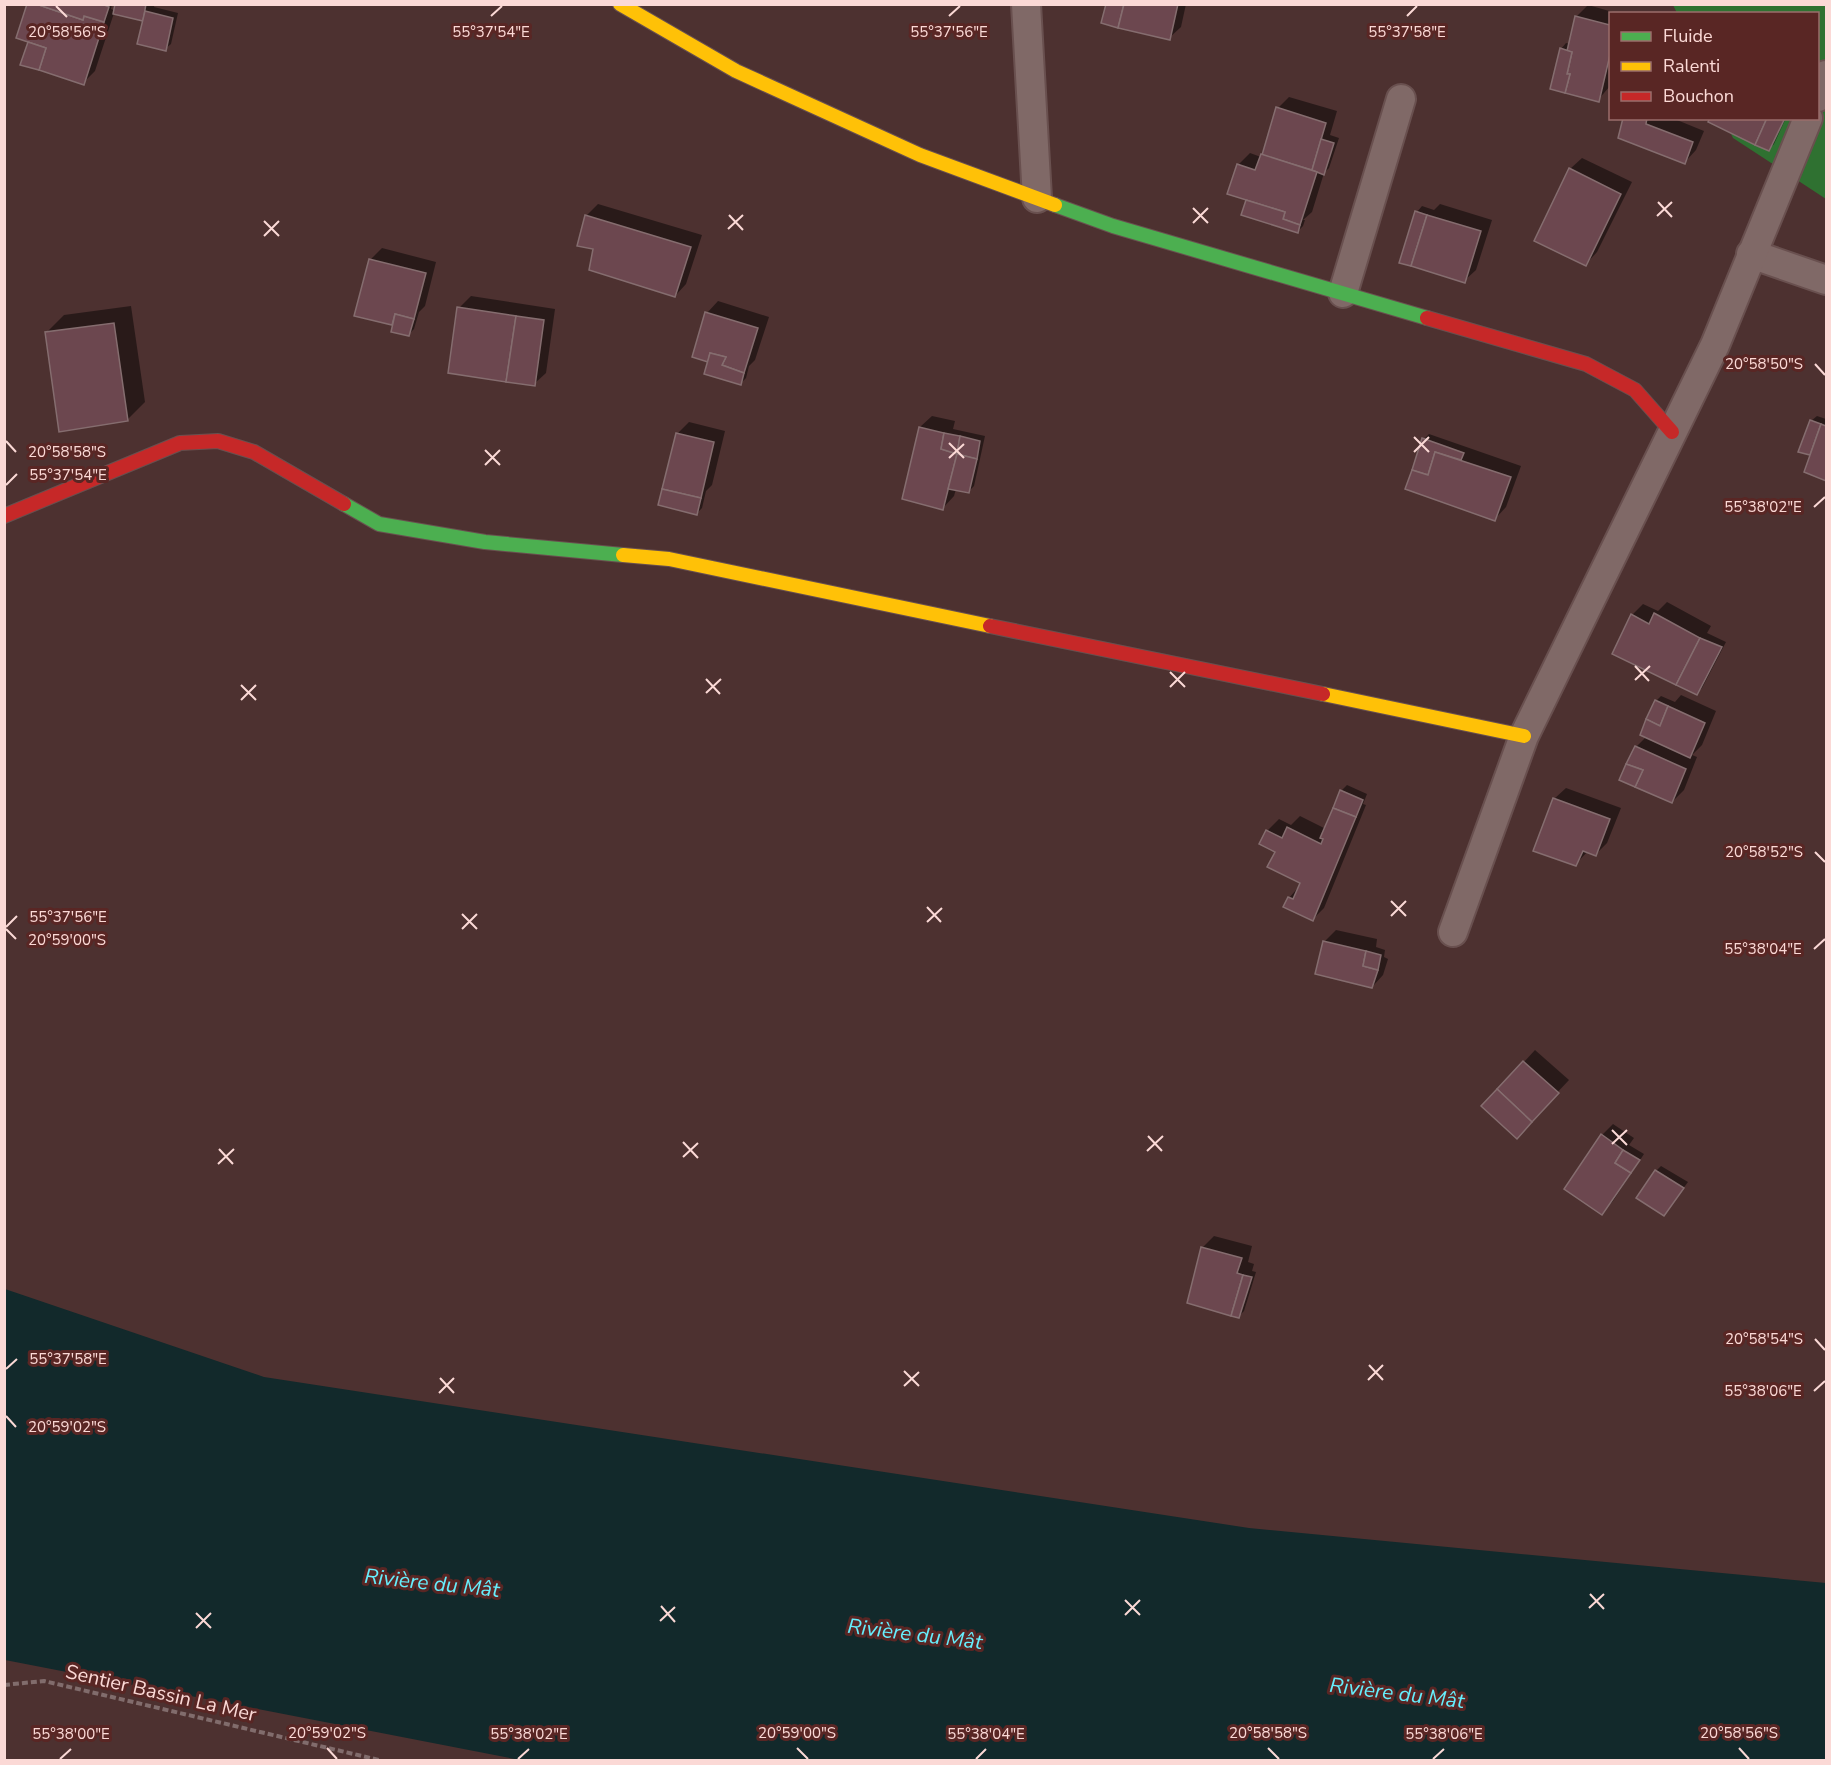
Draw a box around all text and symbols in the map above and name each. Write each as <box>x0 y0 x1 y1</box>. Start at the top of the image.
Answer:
legend <box>1609 12 1819 120</box>
text: 20°58'56"S <box>28 22 106 42</box>
text: 55°37'54"E <box>452 22 530 42</box>
text: 55°37'56"E <box>910 22 988 42</box>
text: 55°37'58"E <box>1368 22 1446 42</box>
text: Fluide <box>1663 24 1713 48</box>
text: Ralenti <box>1663 54 1720 78</box>
text: Bouchon <box>1663 84 1734 108</box>
text: 20°58'50"S <box>1725 354 1803 374</box>
text: 20°58'58"S <box>28 442 106 462</box>
text: 55°37'54"E <box>29 465 107 485</box>
text: 55°38'02"E <box>1724 497 1802 517</box>
text: 20°58'52"S <box>1725 842 1803 862</box>
text: 55°37'56"E <box>29 907 107 927</box>
text: 20°59'00"S <box>28 930 106 950</box>
text: 55°38'04"E <box>1724 939 1802 959</box>
text: 20°58'54"S <box>1725 1329 1803 1349</box>
text: 55°37'58"E <box>29 1349 107 1369</box>
text: 55°38'06"E <box>1724 1381 1802 1401</box>
text: 20°59'02"S <box>28 1417 106 1437</box>
water label: Rivière du Mât <box>363 1562 502 1604</box>
water label: Rivière du Mât <box>846 1612 985 1656</box>
street label: Sentier Bassin La Mer <box>63 1658 259 1728</box>
water label: Rivière du Mât <box>1328 1671 1467 1715</box>
text: 20°59'02"S <box>288 1723 366 1743</box>
text: 20°59'00"S <box>758 1723 836 1743</box>
text: 20°58'58"S <box>1229 1723 1307 1743</box>
text: 20°58'56"S <box>1700 1723 1778 1743</box>
text: 55°38'00"E <box>32 1724 110 1744</box>
text: 55°38'02"E <box>490 1724 568 1744</box>
text: 55°38'04"E <box>947 1724 1025 1744</box>
text: 55°38'06"E <box>1405 1724 1483 1744</box>

